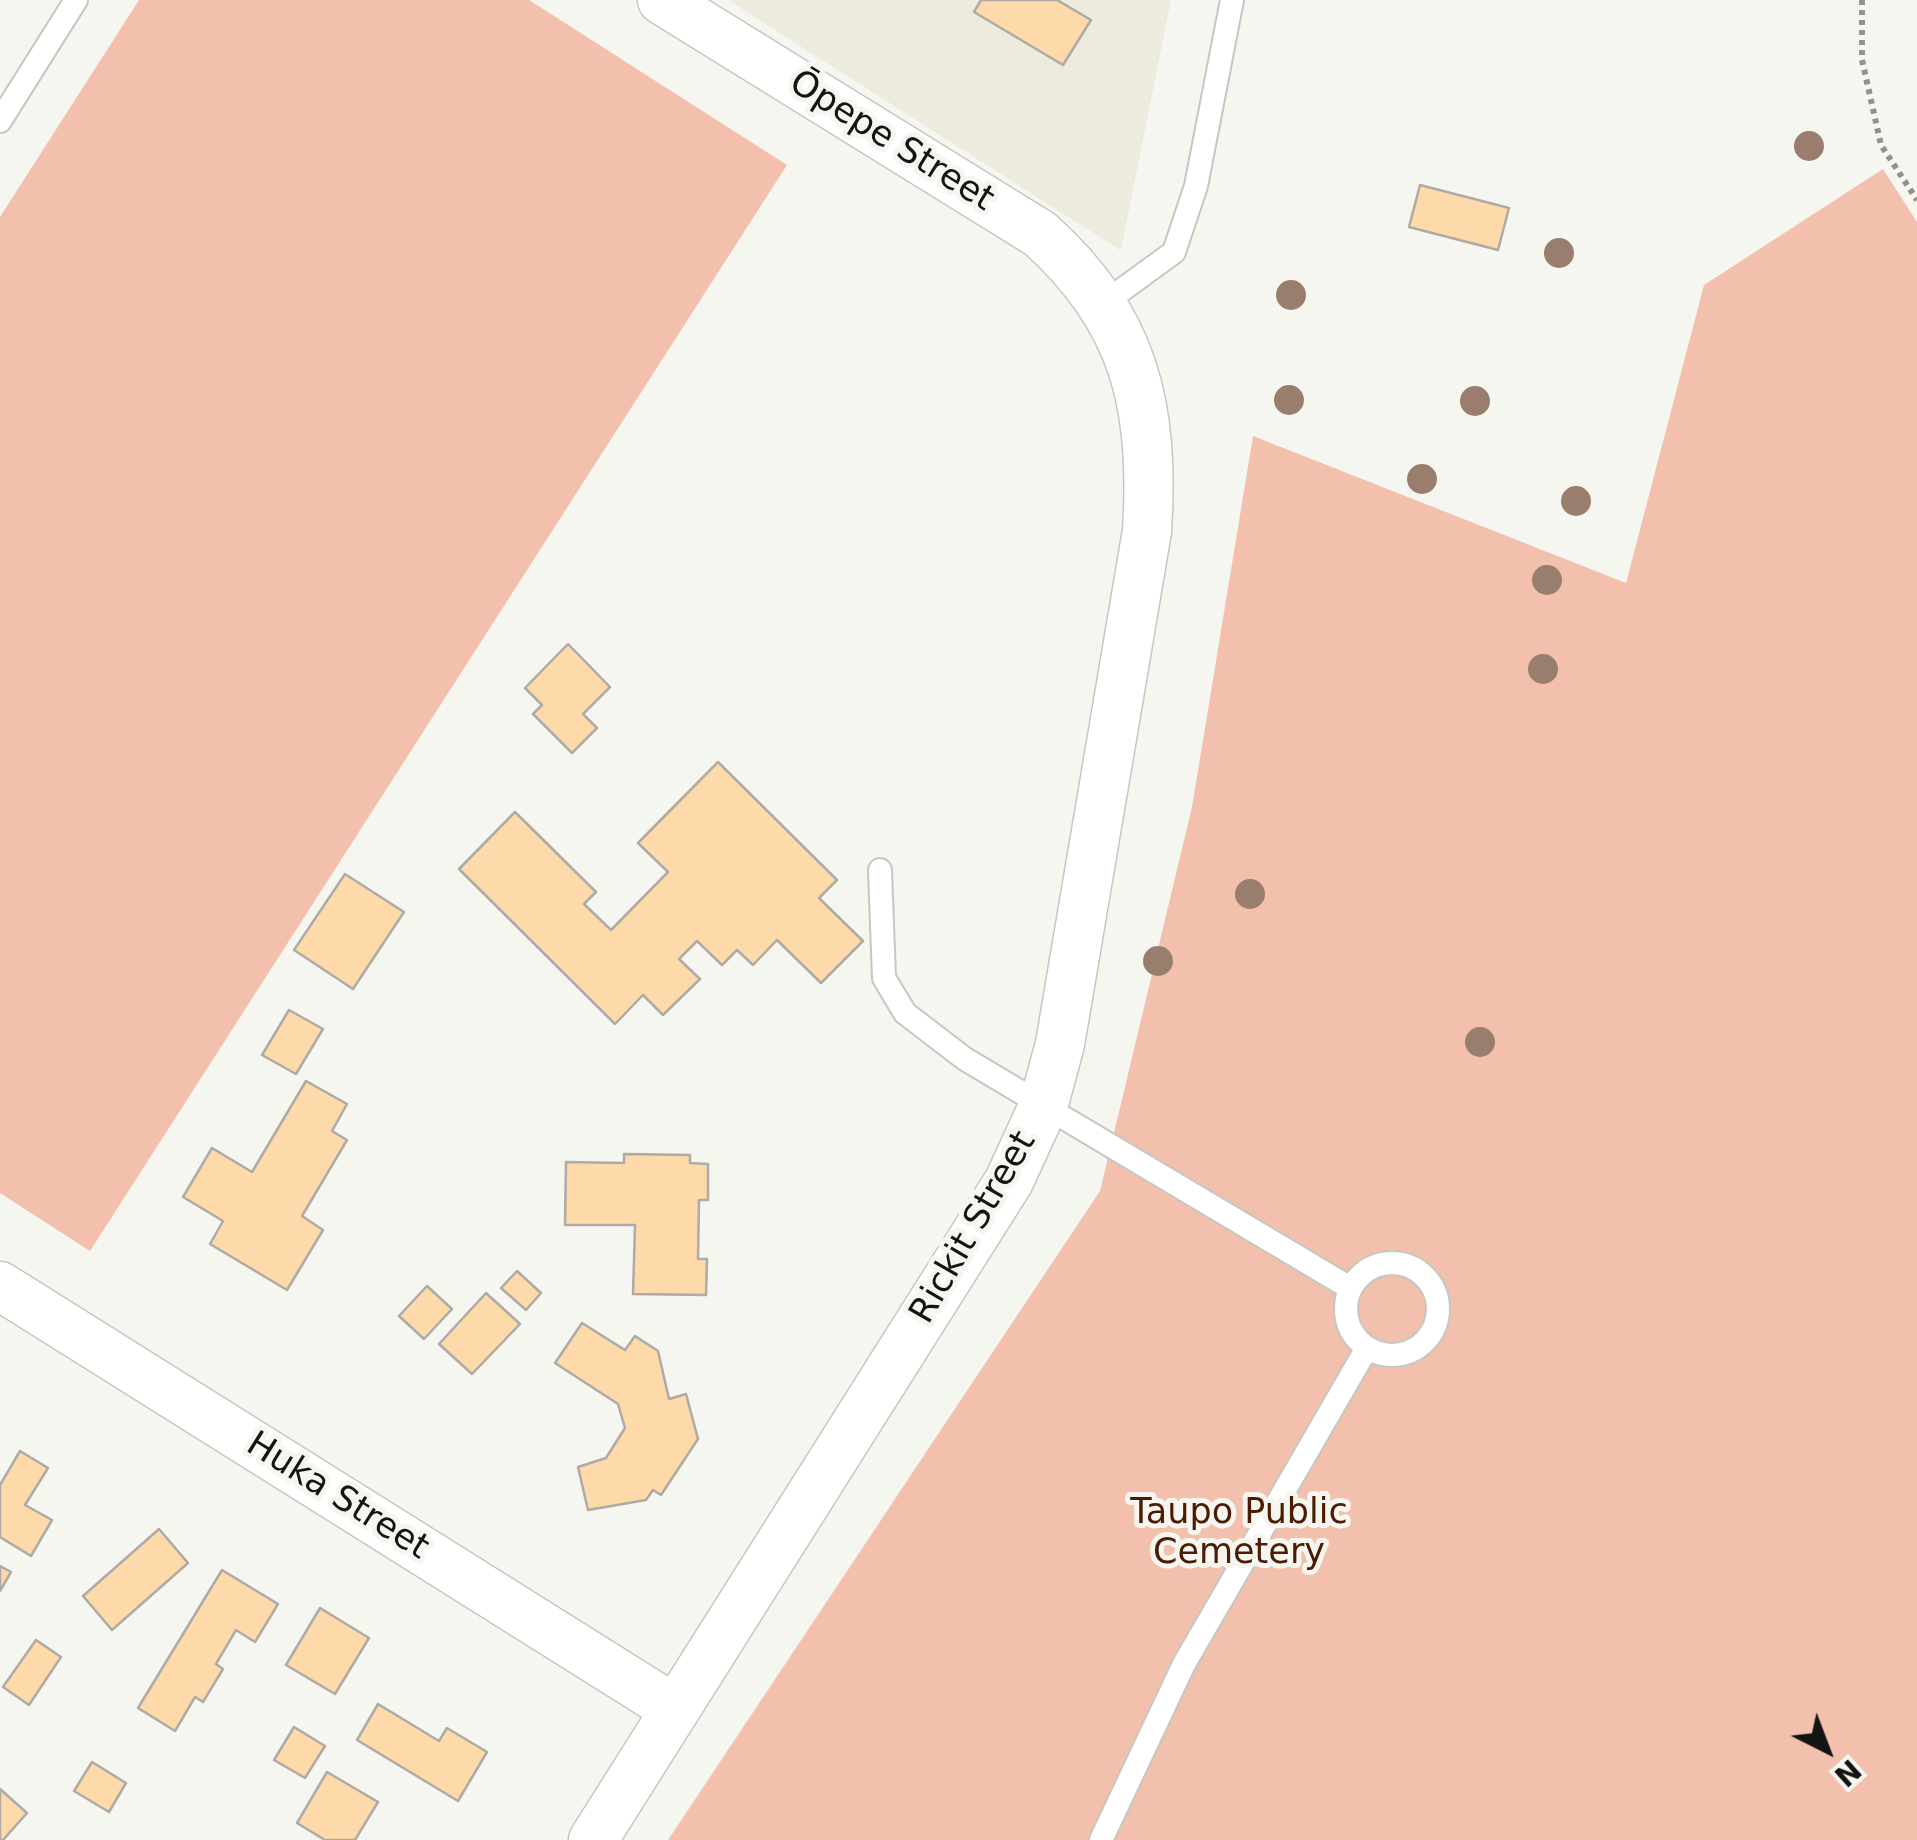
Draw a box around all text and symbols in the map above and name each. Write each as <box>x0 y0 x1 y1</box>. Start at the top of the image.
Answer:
street label: Ōpepe Street <box>781 63 1001 221</box>
street label: Rickit Street <box>902 1125 1046 1331</box>
street label: Huka Street <box>238 1424 436 1570</box>
park label: Taupo Public Cemetery <box>1130 1493 1348 1575</box>
north arrow <box>1777 1700 1877 1800</box>
text: N <box>1828 1753 1867 1793</box>

